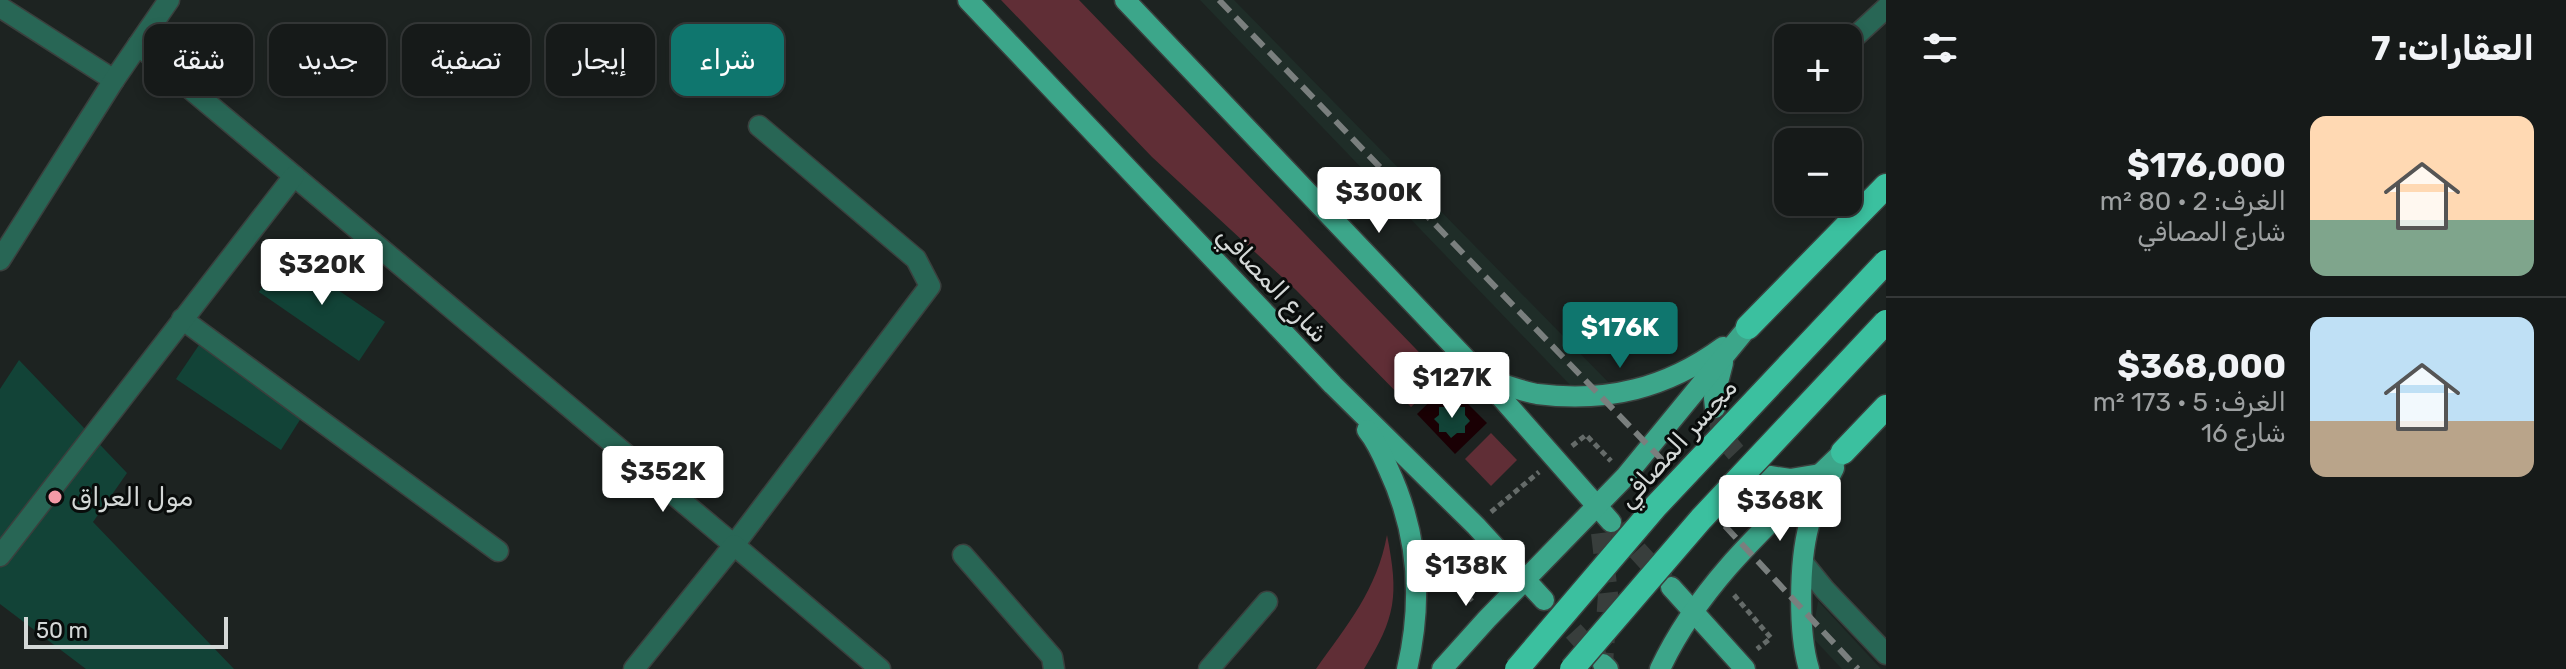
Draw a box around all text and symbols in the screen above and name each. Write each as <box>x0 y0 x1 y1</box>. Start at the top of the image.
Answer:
chip: شقة <box>144 24 253 96</box>
chip: جديد <box>269 24 386 96</box>
chip: تصفية <box>402 24 530 96</box>
chip: إيجار <box>546 24 655 96</box>
chip: شراء <box>671 24 784 96</box>
map controls <box>1774 24 1862 216</box>
button: + <box>1774 24 1862 112</box>
icon: filters <box>1918 26 1962 70</box>
text: العقارات: 7 <box>2371 28 2534 69</box>
button: − <box>1774 128 1862 216</box>
text: $176,000 <box>2127 145 2286 186</box>
icon: home <box>2374 148 2470 244</box>
pin: $300K <box>1323 167 1435 235</box>
text: $300K <box>1335 177 1423 208</box>
text: الغرف: 2 · 80 m² <box>2100 186 2286 217</box>
text: شارع المصافي <box>2137 217 2286 248</box>
street label: شارع المصافي <box>1208 219 1335 352</box>
pin: $320K <box>266 239 378 307</box>
text: $320K <box>279 249 365 280</box>
pin: $176K <box>1564 302 1676 370</box>
text: $176K <box>1581 312 1659 343</box>
text: $368,000 <box>2117 346 2286 387</box>
icon: home <box>2374 349 2470 445</box>
pin: $127K <box>1396 352 1508 420</box>
text: $127K <box>1412 362 1492 393</box>
street label: مجسر المصافي <box>1611 372 1747 517</box>
text: الغرف: 5 · 173 m² <box>2093 387 2286 418</box>
text: شارع 16 <box>2201 418 2286 449</box>
pin: $352K <box>607 446 719 514</box>
text: $352K <box>620 456 706 487</box>
pin: $368K <box>1724 475 1836 543</box>
place label: مول العراق <box>71 482 193 513</box>
text: $368K <box>1737 485 1823 516</box>
marker: مول العراق <box>46 488 64 506</box>
pin: $138K <box>1410 540 1522 608</box>
text: $138K <box>1425 550 1507 581</box>
scale bar <box>24 613 228 649</box>
text: 50 m <box>36 617 88 644</box>

